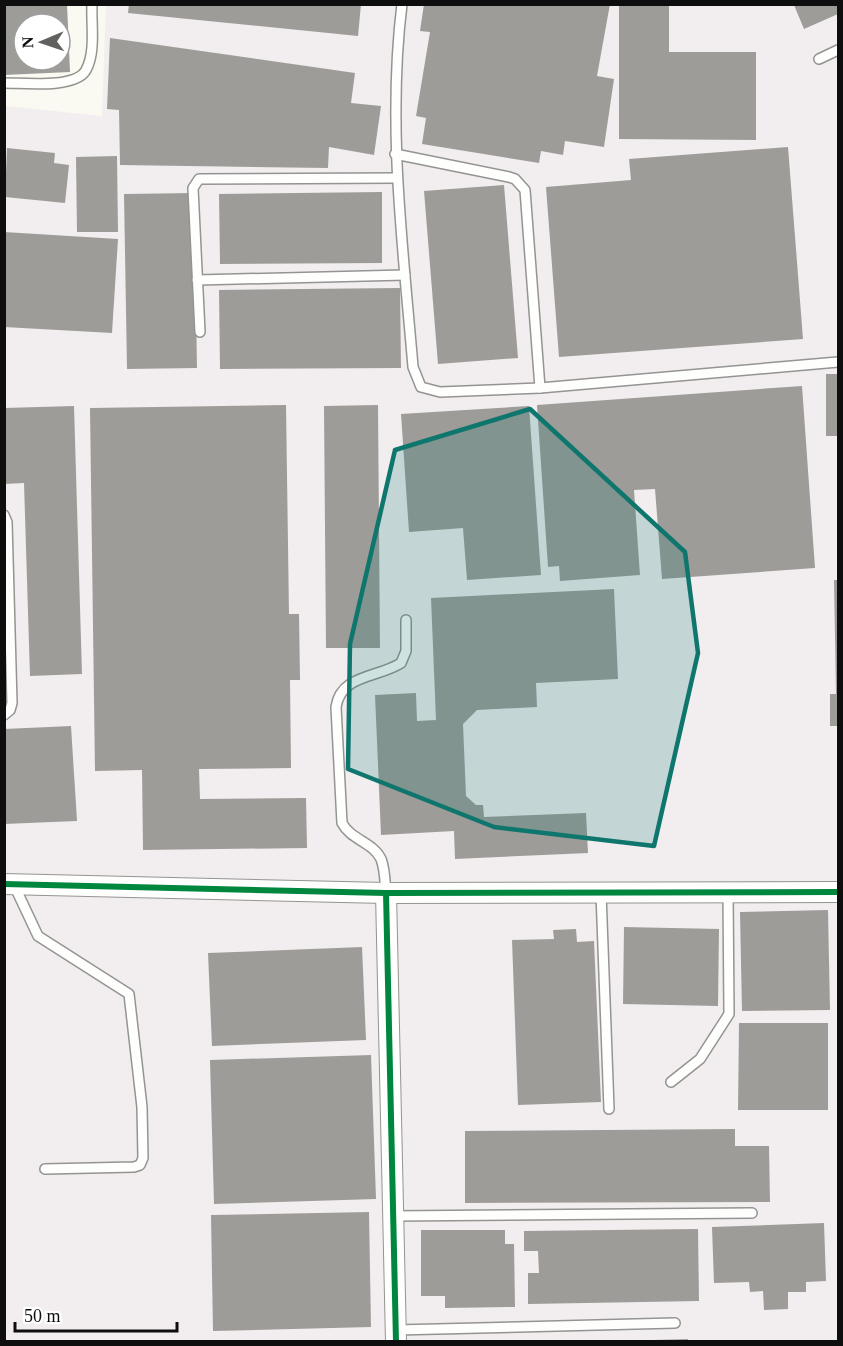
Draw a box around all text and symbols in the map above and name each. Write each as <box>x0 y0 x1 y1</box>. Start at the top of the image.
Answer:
north arrow <box>12 12 72 72</box>
text: N <box>19 36 36 49</box>
scale bar <box>15 1295 177 1333</box>
text: 50 m <box>24 1306 61 1326</box>

